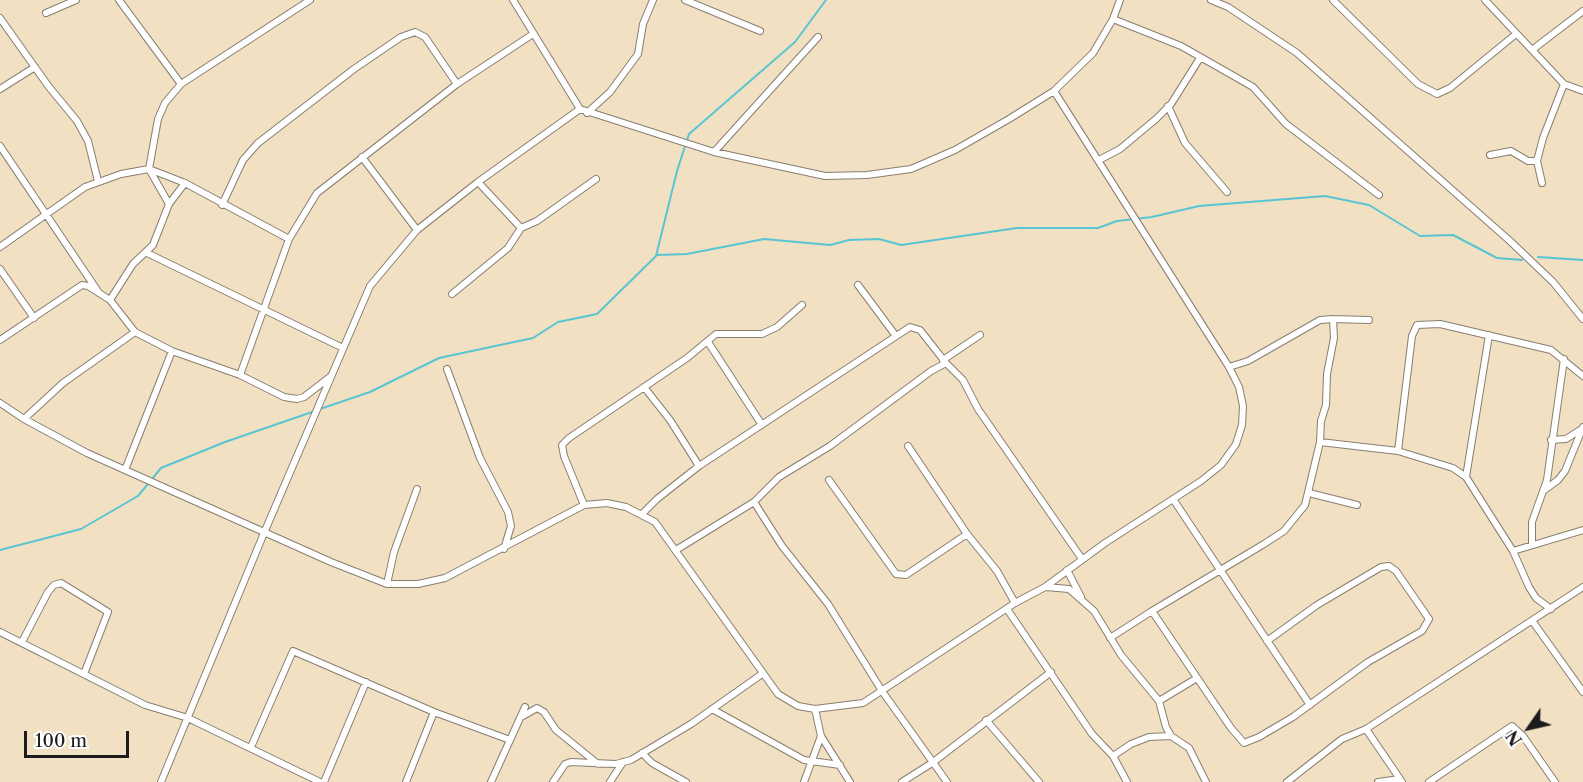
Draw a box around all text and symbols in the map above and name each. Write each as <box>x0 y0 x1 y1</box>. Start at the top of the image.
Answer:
north arrow <box>1499 698 1559 758</box>
scale bar <box>27 719 132 757</box>
text: N <box>1502 727 1526 749</box>
text: 100 m <box>35 730 87 752</box>

